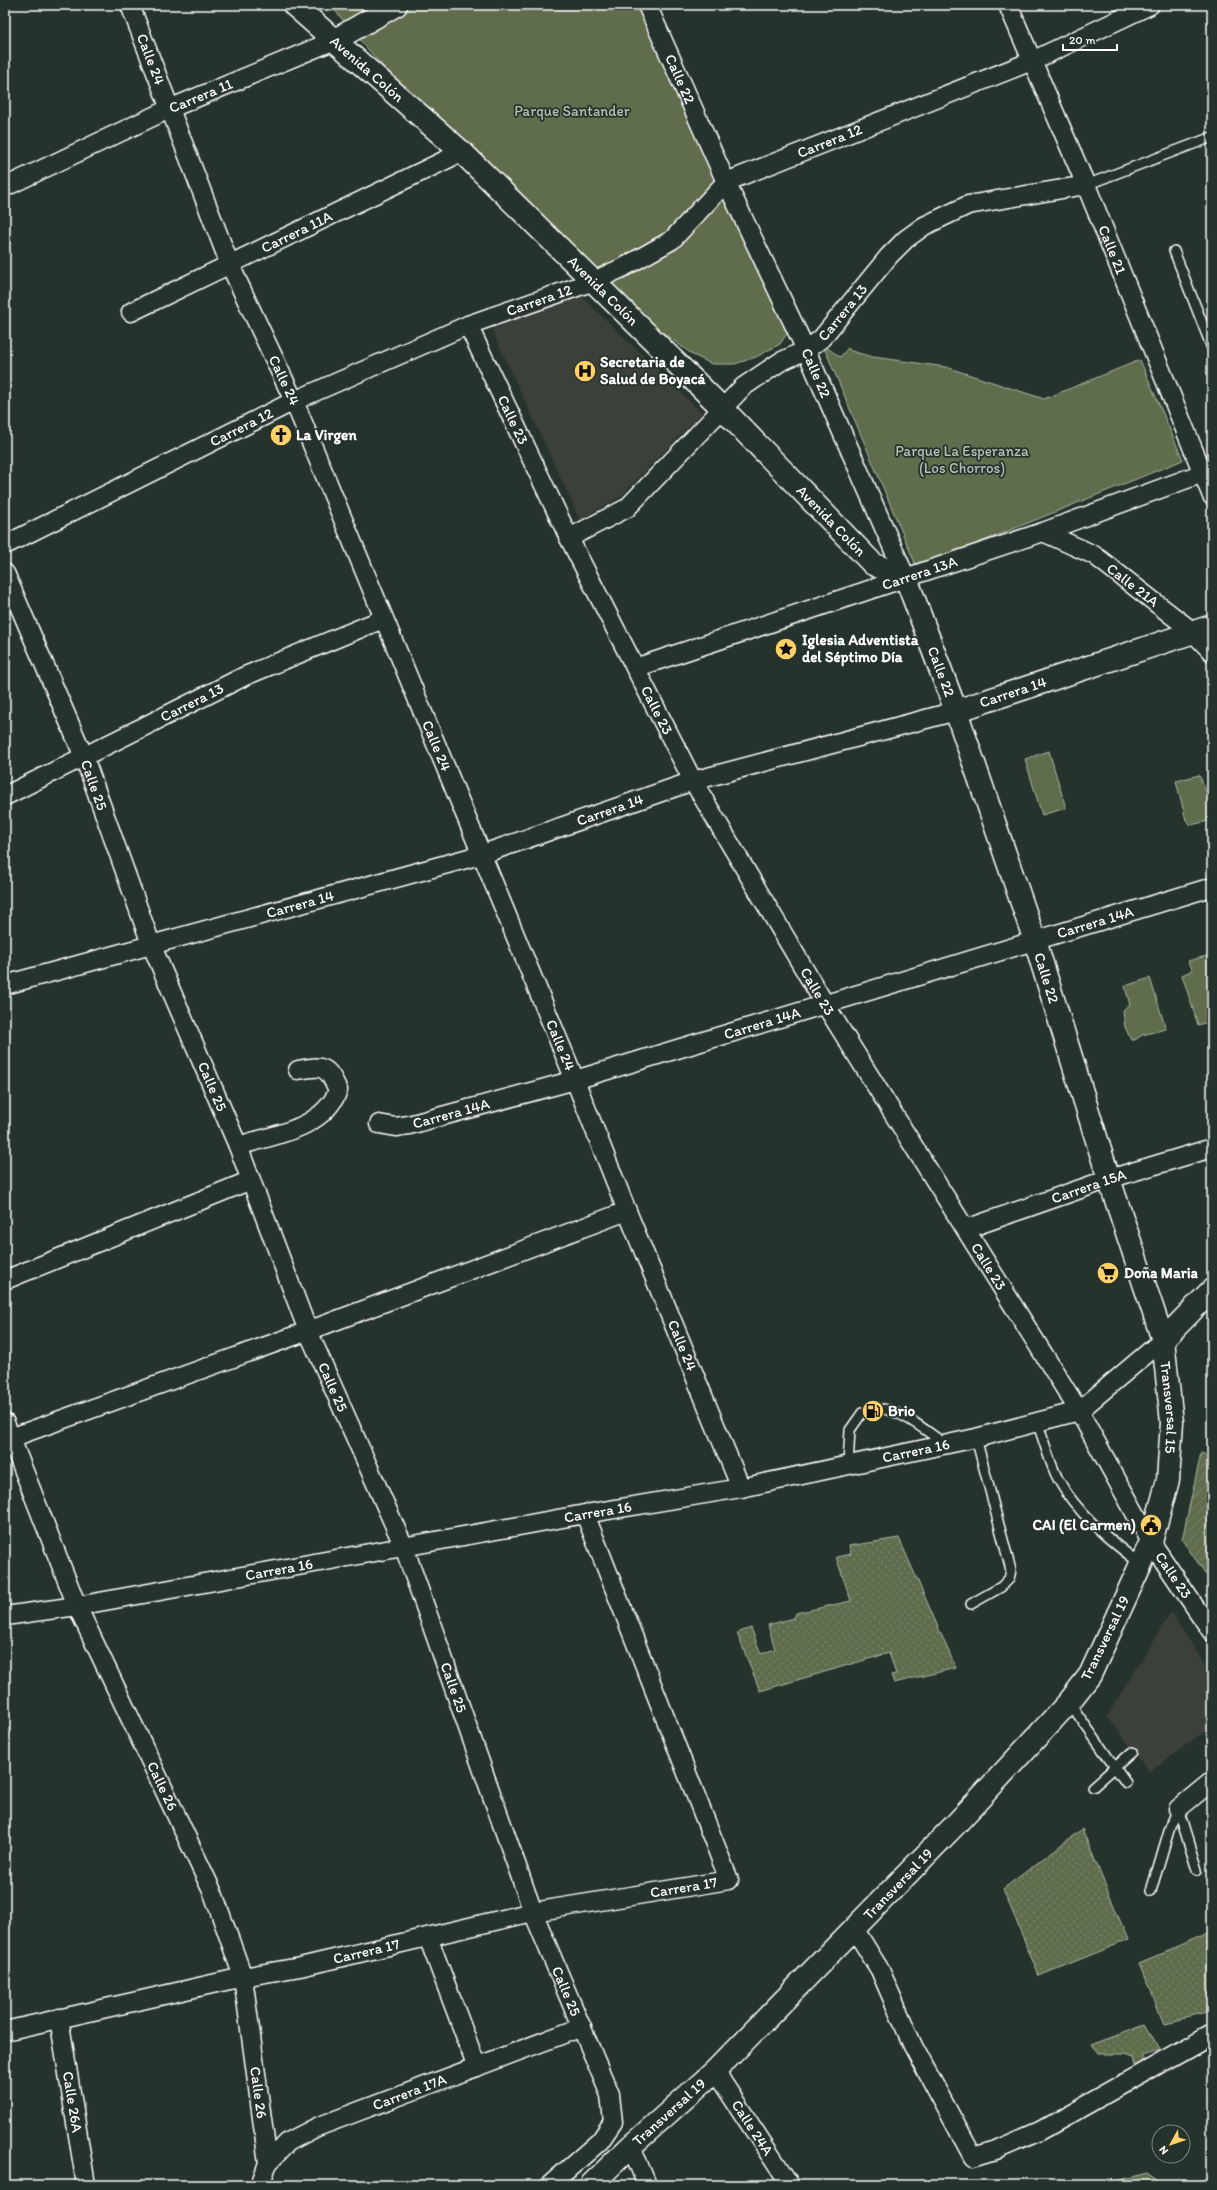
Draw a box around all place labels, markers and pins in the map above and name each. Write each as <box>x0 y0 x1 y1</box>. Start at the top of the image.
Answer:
place label: Secretaria de Salud de Boyacá <box>600 353 705 389</box>
hospital icon: Secretaria de Salud de Boyacá <box>572 358 598 384</box>
church icon: La Virgen <box>268 422 294 448</box>
place label: La Virgen <box>296 426 357 445</box>
place label: Iglesia Adventista del Séptimo Día <box>802 631 919 667</box>
place icon: Iglesia Adventista del Séptimo Día <box>773 636 799 662</box>
supermarket icon: Doña Maria <box>1095 1260 1121 1286</box>
place label: Doña Maria <box>1124 1264 1199 1282</box>
fuel station icon: Brio <box>860 1398 886 1424</box>
place label: Brio <box>888 1402 915 1420</box>
public building icon: CAI (El Carmen) <box>1138 1512 1164 1538</box>
place label: CAI (El Carmen) <box>1032 1516 1136 1535</box>

